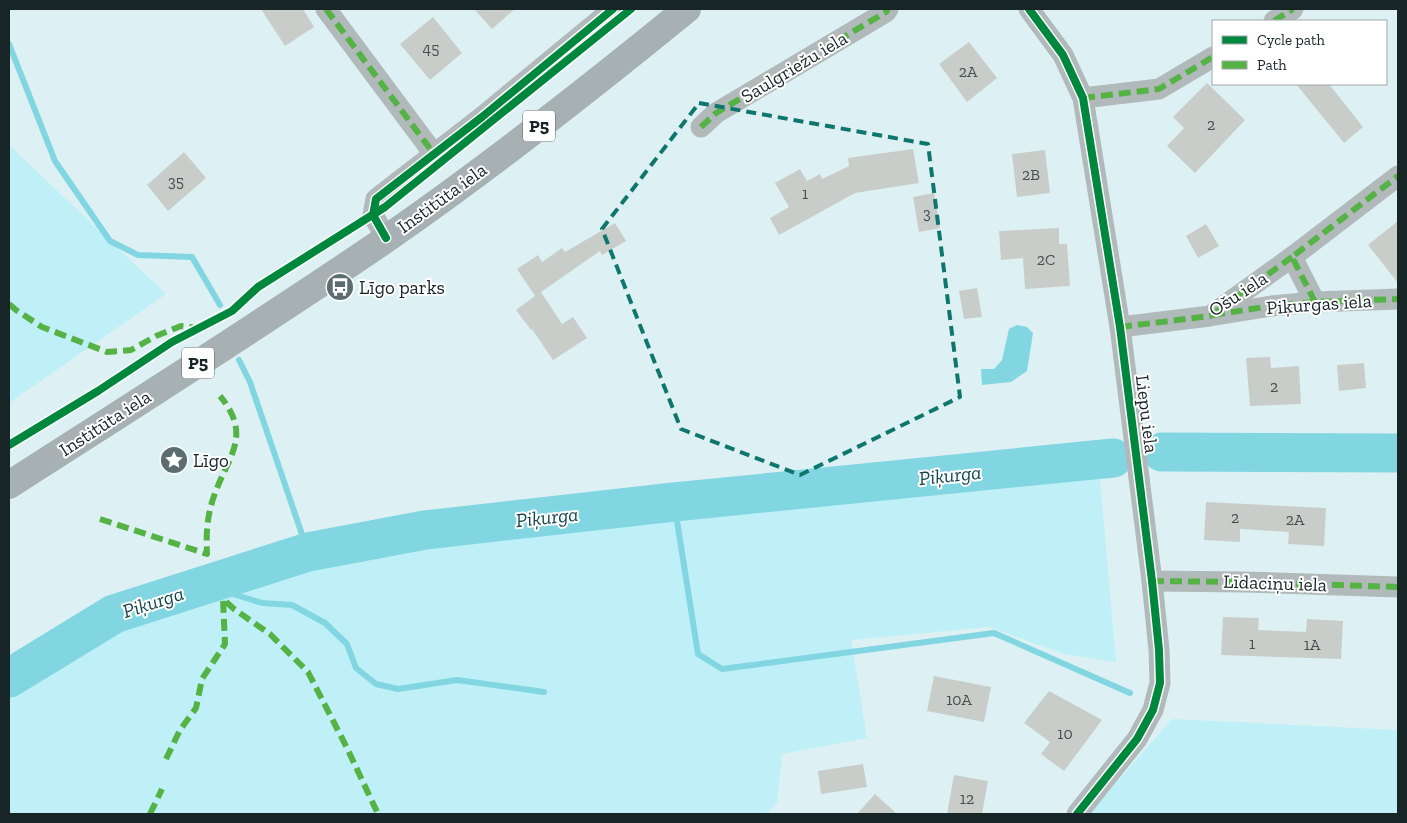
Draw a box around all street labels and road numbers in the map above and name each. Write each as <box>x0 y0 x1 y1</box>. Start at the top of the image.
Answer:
street label: Saulgriežu iela <box>737 26 851 108</box>
road number: P5 <box>523 110 555 142</box>
street label: Institūta iela <box>393 158 491 238</box>
street label: Ošu iela <box>1204 266 1272 322</box>
street label: Piķurgas iela <box>1266 289 1372 319</box>
road number: P5 <box>182 348 214 378</box>
street label: Liepu iela <box>1131 374 1163 454</box>
street label: Institūta iela <box>55 385 155 461</box>
street label: Līdaciņu iela <box>1223 570 1327 596</box>

